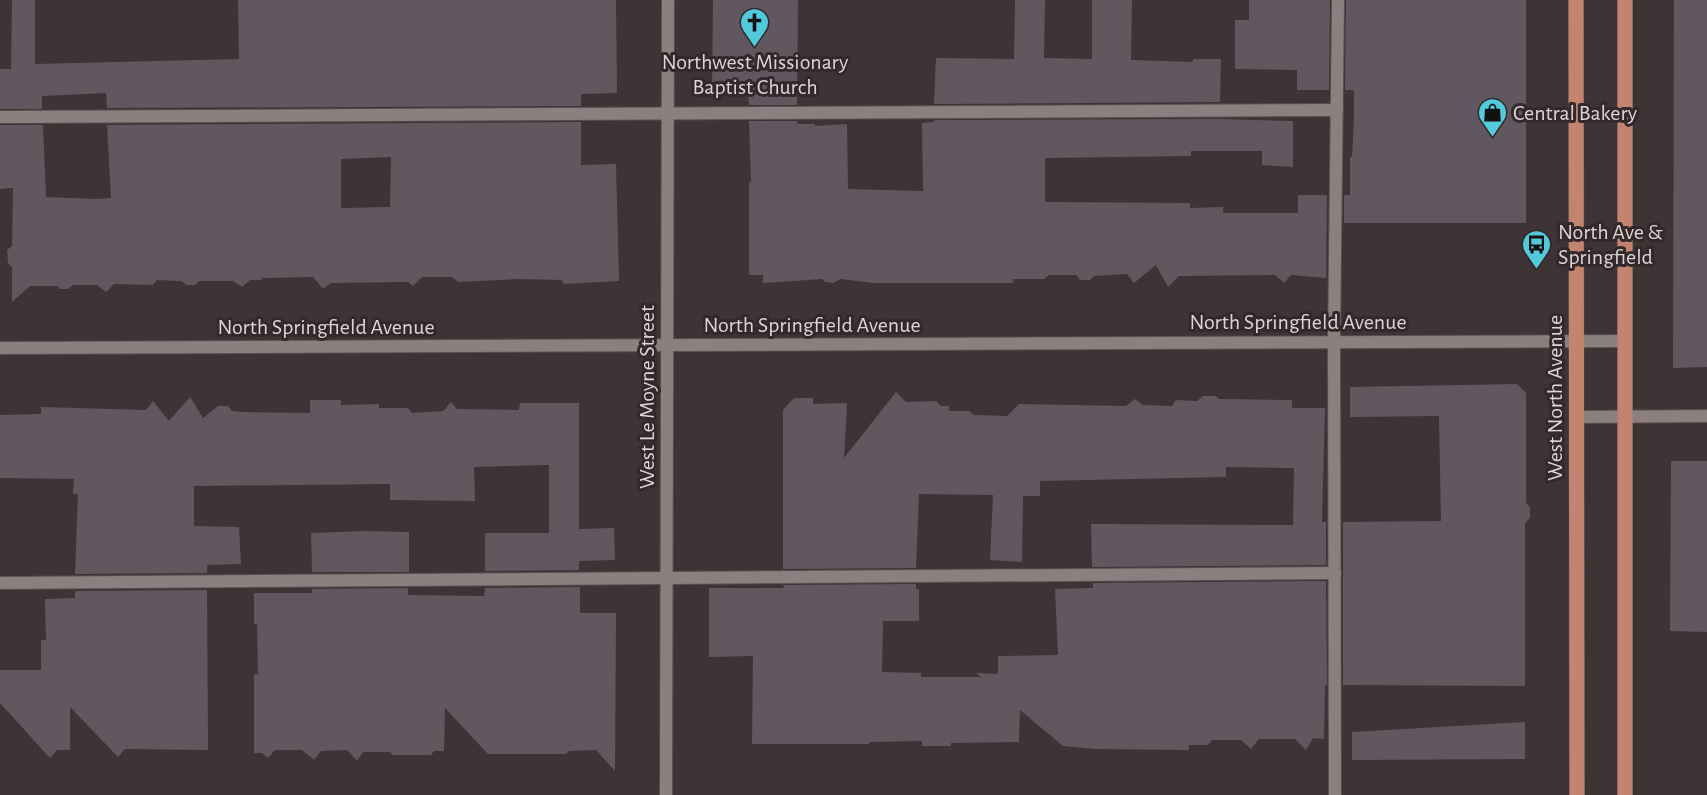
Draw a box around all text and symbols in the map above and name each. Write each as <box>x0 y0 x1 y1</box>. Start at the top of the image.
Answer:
church icon: Northwest Missionary Baptist Church <box>739 6 771 48</box>
place label: Northwest Missionary Baptist Church <box>662 51 849 98</box>
shop icon: Central Bakery <box>1476 96 1508 138</box>
place label: Central Bakery <box>1513 102 1638 124</box>
place label: North Ave & Springfield <box>1558 221 1663 268</box>
bus stop icon: North Ave & Springfield <box>1521 228 1553 270</box>
street label: West Le Moyne Street <box>636 305 658 489</box>
street label: North Springfield Avenue <box>1189 311 1407 333</box>
street label: North Springfield Avenue <box>703 314 921 336</box>
street label: West North Avenue <box>1544 315 1566 481</box>
street label: North Springfield Avenue <box>217 316 435 338</box>

